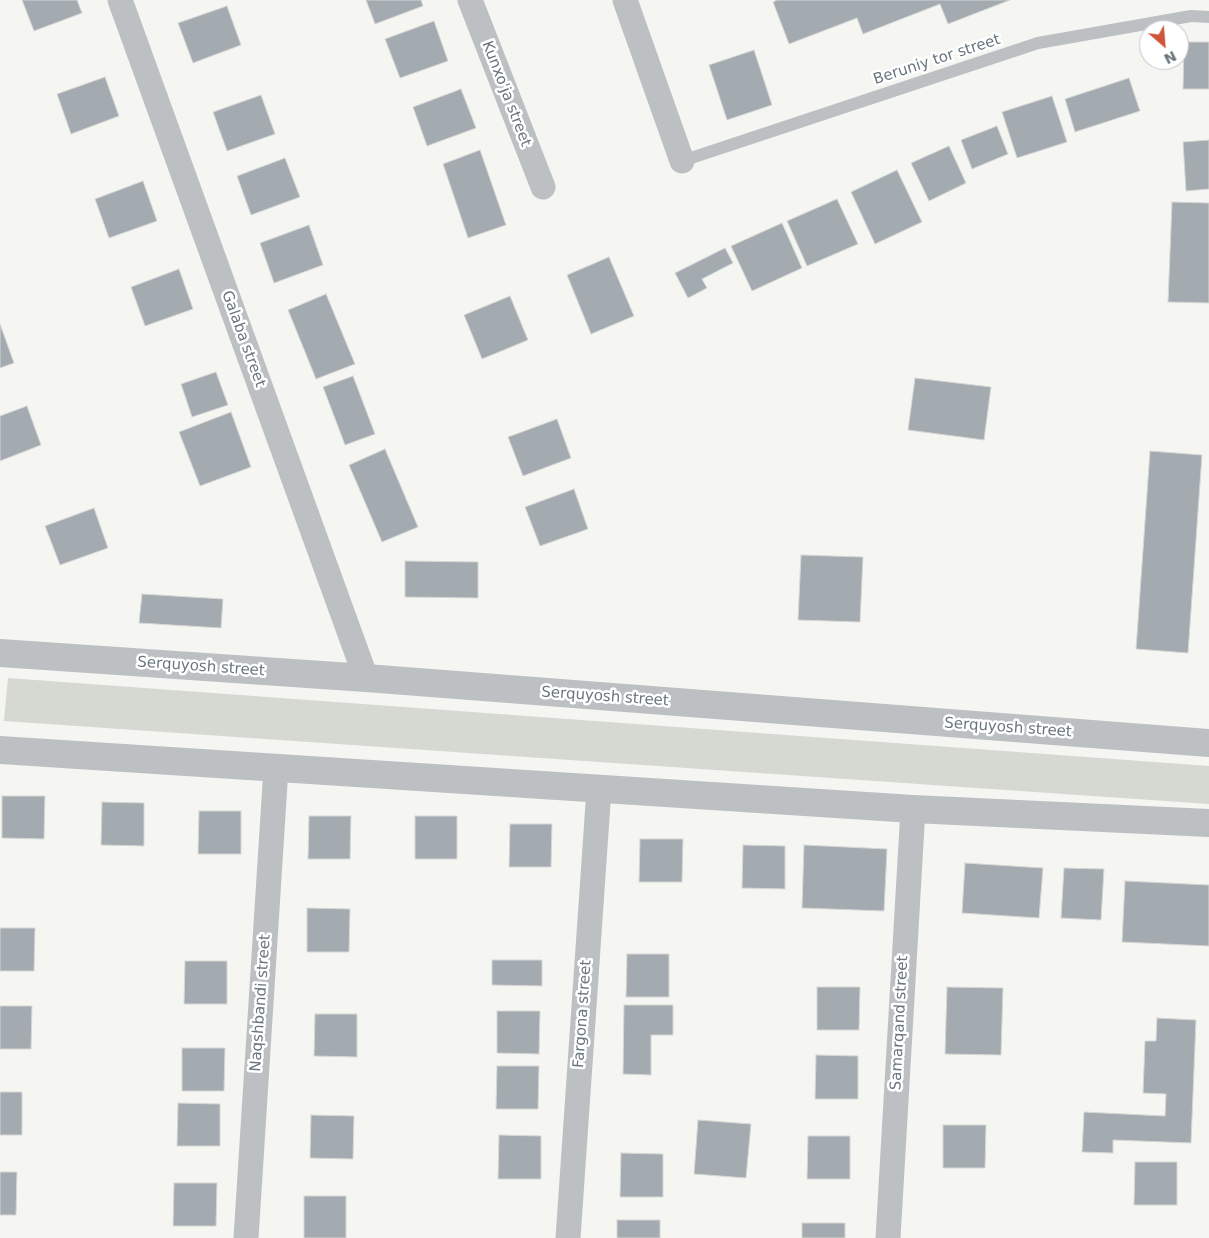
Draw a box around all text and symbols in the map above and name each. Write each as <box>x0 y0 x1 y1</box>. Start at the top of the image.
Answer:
north arrow <box>1139 20 1189 70</box>
street label: Beruniy tor street <box>871 31 1003 89</box>
street label: Kunxo'ja street <box>478 39 534 149</box>
text: N <box>1162 48 1179 67</box>
street label: Galaba street <box>217 288 269 390</box>
street label: Serquyosh street <box>137 654 265 680</box>
street label: Serquyosh street <box>541 684 669 710</box>
street label: Serquyosh street <box>944 715 1072 741</box>
street label: Naqshbandi street <box>247 934 275 1072</box>
street label: Samarqand street <box>887 955 913 1091</box>
street label: Fargona street <box>570 959 596 1069</box>

